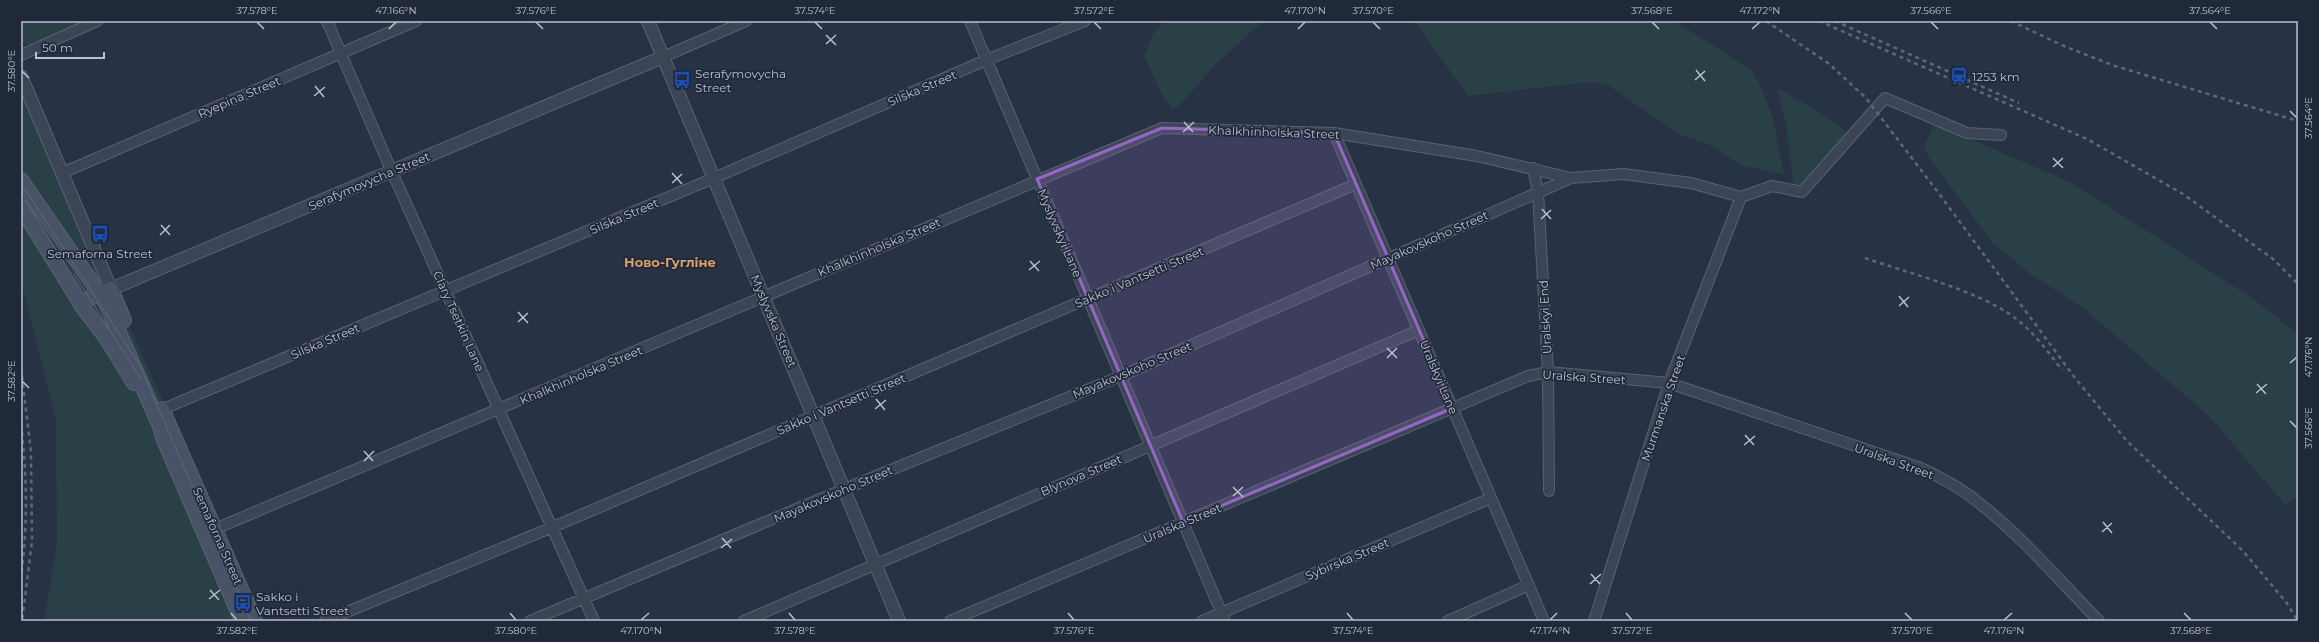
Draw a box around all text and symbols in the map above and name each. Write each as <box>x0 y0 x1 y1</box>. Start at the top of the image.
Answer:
text: 37.578°E <box>236 4 278 17</box>
text: 47.166°N <box>375 4 417 17</box>
text: 37.576°E <box>516 4 557 17</box>
text: 37.574°E <box>795 4 836 17</box>
text: 37.572°E <box>1074 4 1115 17</box>
text: 47.170°N <box>1284 4 1326 17</box>
text: 37.570°E <box>1352 4 1394 17</box>
text: 37.568°E <box>1631 4 1673 17</box>
text: 47.172°N <box>1740 4 1780 17</box>
text: 37.566°E <box>1910 4 1952 17</box>
text: 37.564°E <box>2189 4 2231 17</box>
scale bar <box>36 34 104 60</box>
text: 50 m <box>42 40 73 55</box>
text: 37.580°E <box>5 49 18 92</box>
place label: Serafymovycha Street <box>695 66 786 95</box>
station icon: 1253 km <box>1949 66 1969 86</box>
street label: Silska Street <box>885 67 959 109</box>
place label: 1253 km <box>1972 69 2020 84</box>
bus stop icon: Serafymovycha Street <box>672 70 692 90</box>
street label: Ryepina Street <box>195 73 283 121</box>
text: 37.564°E <box>2302 97 2315 139</box>
street label: Khalkhinholska Street <box>1208 122 1340 142</box>
street label: Serafymovycha Street <box>306 149 432 213</box>
street label: Myslyvskyi Lane <box>1035 186 1085 280</box>
street label: Silska Street <box>587 195 661 237</box>
street label: Mayakovskoho Street <box>1368 207 1491 273</box>
street label: Khalkhinholska Street <box>815 214 943 280</box>
bus stop icon: Semaforna Street <box>90 224 110 244</box>
street label: Sakko i Vantsetti Street <box>1072 243 1206 311</box>
place label: Semaforna Street <box>47 246 153 261</box>
district label: Ново-Гугліне <box>624 254 716 270</box>
street label: Clary Tsetkin Lane <box>430 268 488 374</box>
street label: Myslyvska Street <box>748 272 800 370</box>
street label: Uralskyi End <box>1536 280 1554 354</box>
street label: Silska Street <box>288 320 362 362</box>
text: 47.176°N <box>2302 337 2315 377</box>
street label: Mayakovskoho Street <box>1070 338 1194 402</box>
street label: Uralskyi Lane <box>1417 338 1461 416</box>
street label: Khalkhinholska Street <box>517 342 645 408</box>
street label: Murmanska Street <box>1638 353 1688 463</box>
text: 37.582°E <box>5 360 18 402</box>
street label: Uralska Street <box>1542 367 1626 387</box>
street label: Sakko i Vantsetti Street <box>774 370 908 438</box>
text: 37.566°E <box>2302 407 2315 449</box>
street label: Uralska Street <box>1852 440 1936 482</box>
street label: Blynova Street <box>1038 451 1124 499</box>
street label: Mayakovskoho Street <box>771 462 895 526</box>
street label: Semaforna Street <box>190 485 246 587</box>
street label: Uralska Street <box>1141 500 1223 546</box>
street label: Sybirska Street <box>1303 535 1391 583</box>
place label: Sakko i Vantsetti Street <box>256 589 349 618</box>
bus stop icon: Sakko i Vantsetti Street <box>233 593 253 613</box>
text: 37.582°E <box>216 624 258 637</box>
text: 37.580°E <box>495 624 538 637</box>
text: 47.170°N <box>620 624 662 637</box>
text: 37.578°E <box>774 624 816 637</box>
text: 37.576°E <box>1054 624 1095 637</box>
text: 37.574°E <box>1333 624 1374 637</box>
text: 47.174°N <box>1530 624 1570 637</box>
text: 37.572°E <box>1612 624 1653 637</box>
text: 37.570°E <box>1891 624 1933 637</box>
text: 47.176°N <box>1984 624 2024 637</box>
text: 37.568°E <box>2170 624 2212 637</box>

